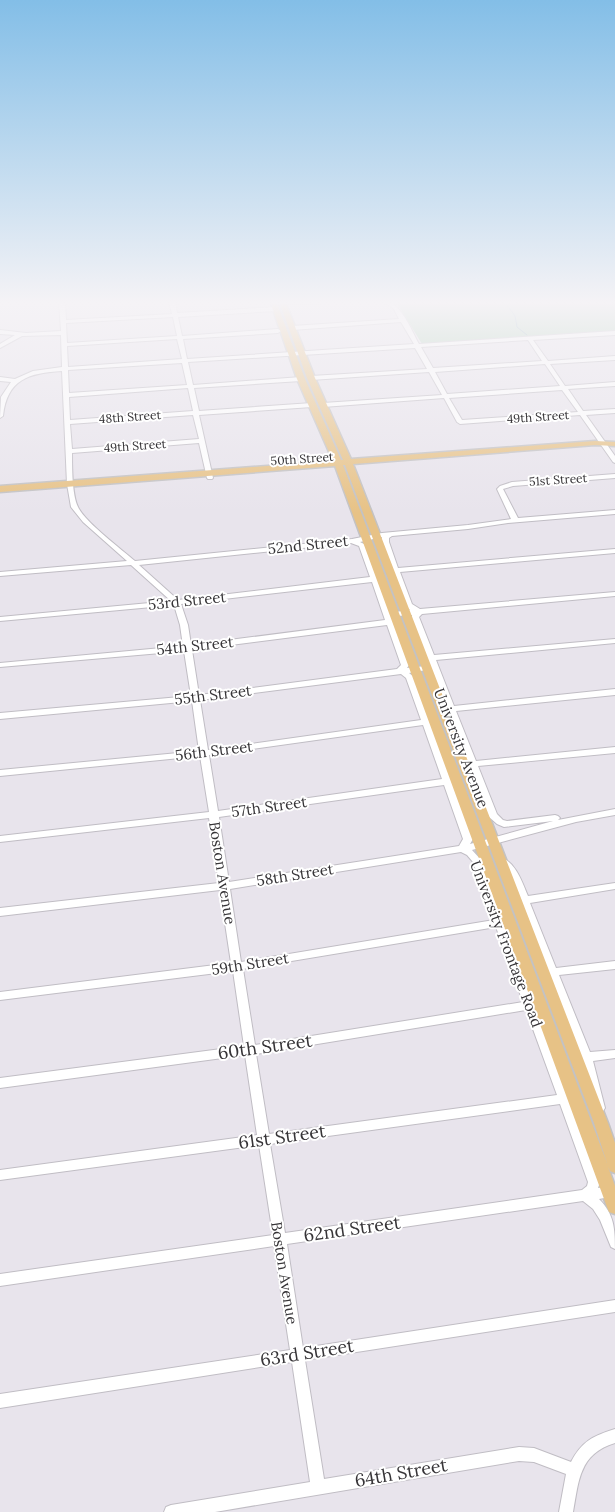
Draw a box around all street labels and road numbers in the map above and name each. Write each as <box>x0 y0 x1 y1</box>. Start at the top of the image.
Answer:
street label: 48th Street <box>98 407 162 426</box>
street label: 49th Street <box>506 407 570 426</box>
street label: 49th Street <box>103 436 167 455</box>
street label: 50th Street <box>270 449 334 468</box>
street label: 51st Street <box>528 470 588 489</box>
street label: 52nd Street <box>267 531 349 558</box>
street label: 53rd Street <box>147 587 227 614</box>
street label: 54th Street <box>155 632 235 659</box>
street label: 55th Street <box>173 680 253 709</box>
street label: University Avenue <box>430 685 493 810</box>
street label: 56th Street <box>174 736 254 765</box>
street label: 57th Street <box>230 792 308 821</box>
street label: Boston Avenue <box>205 820 240 926</box>
street label: University Frontage Road <box>466 858 547 1030</box>
street label: 58th Street <box>255 859 335 890</box>
street label: 59th Street <box>210 948 290 979</box>
street label: 60th Street <box>216 1028 314 1065</box>
street label: 61st Street <box>237 1119 327 1154</box>
street label: 62nd Street <box>302 1210 402 1247</box>
street label: Boston Avenue <box>267 1220 302 1326</box>
street label: 63rd Street <box>258 1334 355 1371</box>
street label: 64th Street <box>353 1453 449 1492</box>

